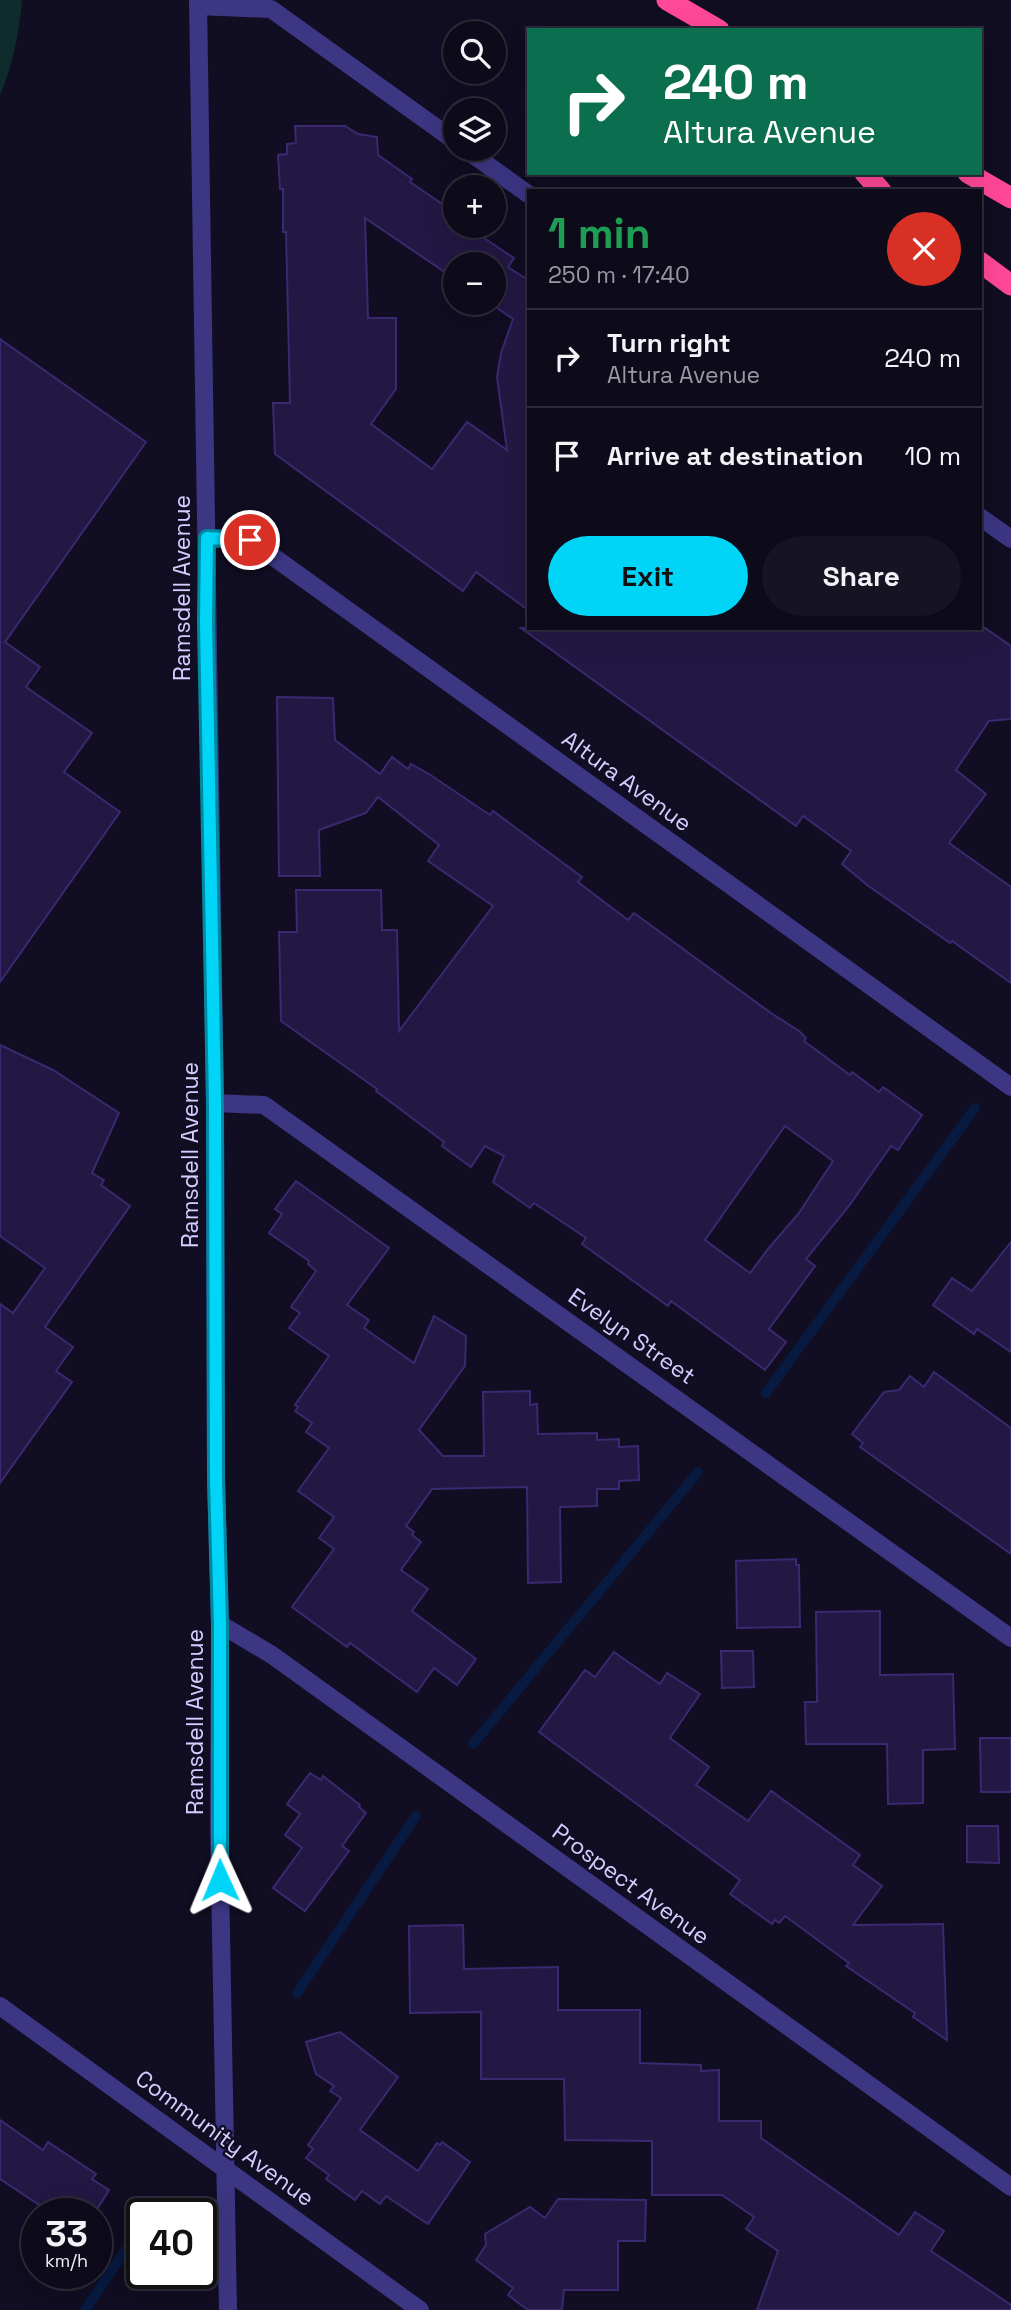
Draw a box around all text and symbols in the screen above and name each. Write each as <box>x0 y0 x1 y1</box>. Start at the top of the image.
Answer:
map controls <box>443 21 506 315</box>
button: search <box>443 21 506 84</box>
text: 240 m <box>663 51 809 113</box>
icon: right <box>548 56 639 147</box>
button: layers <box>443 98 506 161</box>
text: Altura Avenue <box>663 112 876 152</box>
button: + <box>443 175 506 238</box>
text: 1 min <box>548 207 651 260</box>
button: close <box>887 212 961 286</box>
button: − <box>443 252 506 315</box>
text: 250 m · 17:40 <box>548 260 690 290</box>
text: Turn right <box>607 326 731 360</box>
icon: right <box>548 339 586 377</box>
text: 240 m <box>884 341 961 375</box>
text: Altura Avenue <box>607 360 760 390</box>
icon: arrive <box>548 437 586 475</box>
text: Arrive at destination <box>607 439 864 473</box>
text: 10 m <box>904 439 961 473</box>
street label: Ramsdell Avenue <box>167 495 197 681</box>
pin <box>220 510 280 570</box>
icon: arrive <box>231 521 269 559</box>
button: Exit <box>548 536 748 616</box>
button: Share <box>762 536 961 616</box>
street label: Altura Avenue <box>556 724 698 838</box>
street label: Ramsdell Avenue <box>175 1062 205 1248</box>
street label: Evelyn Street <box>563 1281 701 1391</box>
street label: Ramsdell Avenue <box>180 1629 210 1815</box>
street label: Prospect Avenue <box>546 1817 716 1951</box>
position arrow <box>183 1843 257 1917</box>
street label: Community Avenue <box>130 2063 320 2213</box>
speed limit sign: 40 <box>126 2198 217 2289</box>
text: 33 <box>45 2212 88 2256</box>
text: km/h <box>45 2249 88 2272</box>

